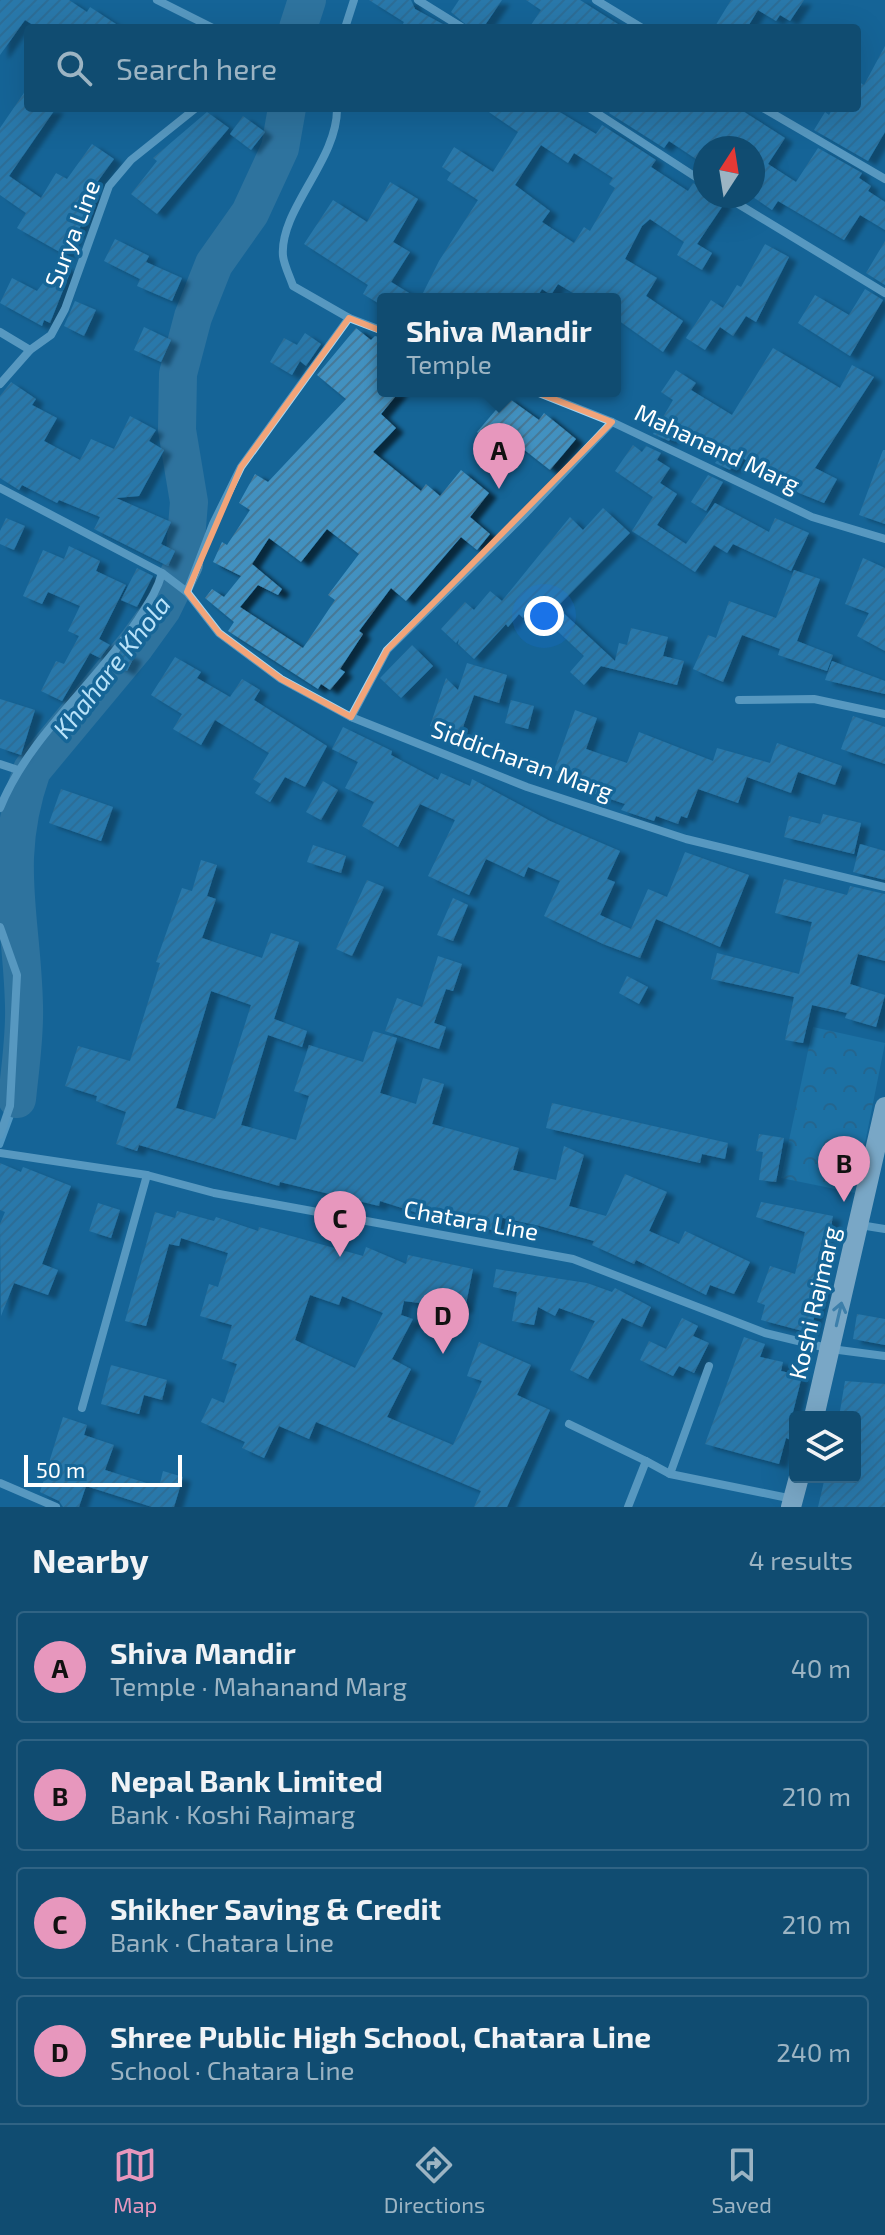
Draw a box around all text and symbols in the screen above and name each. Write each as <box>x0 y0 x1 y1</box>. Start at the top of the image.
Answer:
search box <box>24 24 861 112</box>
icon: search <box>52 46 96 90</box>
text: Search here <box>116 50 277 86</box>
north arrow <box>693 136 765 208</box>
street label: Surya Line <box>38 176 105 291</box>
popup <box>377 293 621 397</box>
text: Shiva Mandir <box>406 312 592 348</box>
text: Temple <box>406 348 492 379</box>
street label: Mahanand Marg <box>631 397 805 499</box>
pin: A <box>473 423 525 489</box>
water label: Khahare Khola <box>45 588 176 744</box>
your location <box>524 596 564 636</box>
street label: Siddicharan Marg <box>428 713 617 806</box>
pin: B <box>818 1136 870 1202</box>
pin: C <box>314 1191 366 1257</box>
street label: Chatara Line <box>402 1193 541 1246</box>
street label: Koshi Rajmarg <box>782 1223 845 1382</box>
pin: D <box>417 1288 469 1354</box>
one-way arrow <box>833 1302 848 1327</box>
map controls <box>789 1411 861 1483</box>
button: layers <box>789 1411 861 1483</box>
scale bar <box>24 1451 182 1487</box>
text: 50 m <box>36 1456 85 1482</box>
text: Nearby <box>32 1539 149 1580</box>
text: 4 results <box>748 1544 853 1575</box>
text: Shiva Mandir <box>110 1634 296 1670</box>
text: A <box>52 1652 68 1683</box>
text: 40 m <box>791 1652 851 1683</box>
text: Temple · Mahanand Marg <box>110 1670 407 1701</box>
text: Nepal Bank Limited <box>110 1762 383 1798</box>
text: B <box>52 1780 68 1811</box>
text: 210 m <box>782 1780 851 1811</box>
text: Bank · Koshi Rajmarg <box>110 1798 355 1829</box>
text: Shikher Saving & Credit <box>110 1890 441 1926</box>
text: C <box>52 1908 68 1939</box>
text: 210 m <box>782 1908 851 1939</box>
text: Bank · Chatara Line <box>110 1926 334 1957</box>
text: Shree Public High School, Chatara Line <box>110 2018 651 2054</box>
text: D <box>51 2036 69 2067</box>
text: 240 m <box>776 2036 851 2067</box>
text: School · Chatara Line <box>110 2054 355 2085</box>
tab: Map <box>113 2143 157 2217</box>
tab: Directions <box>384 2143 485 2217</box>
tab: Saved <box>711 2143 772 2217</box>

